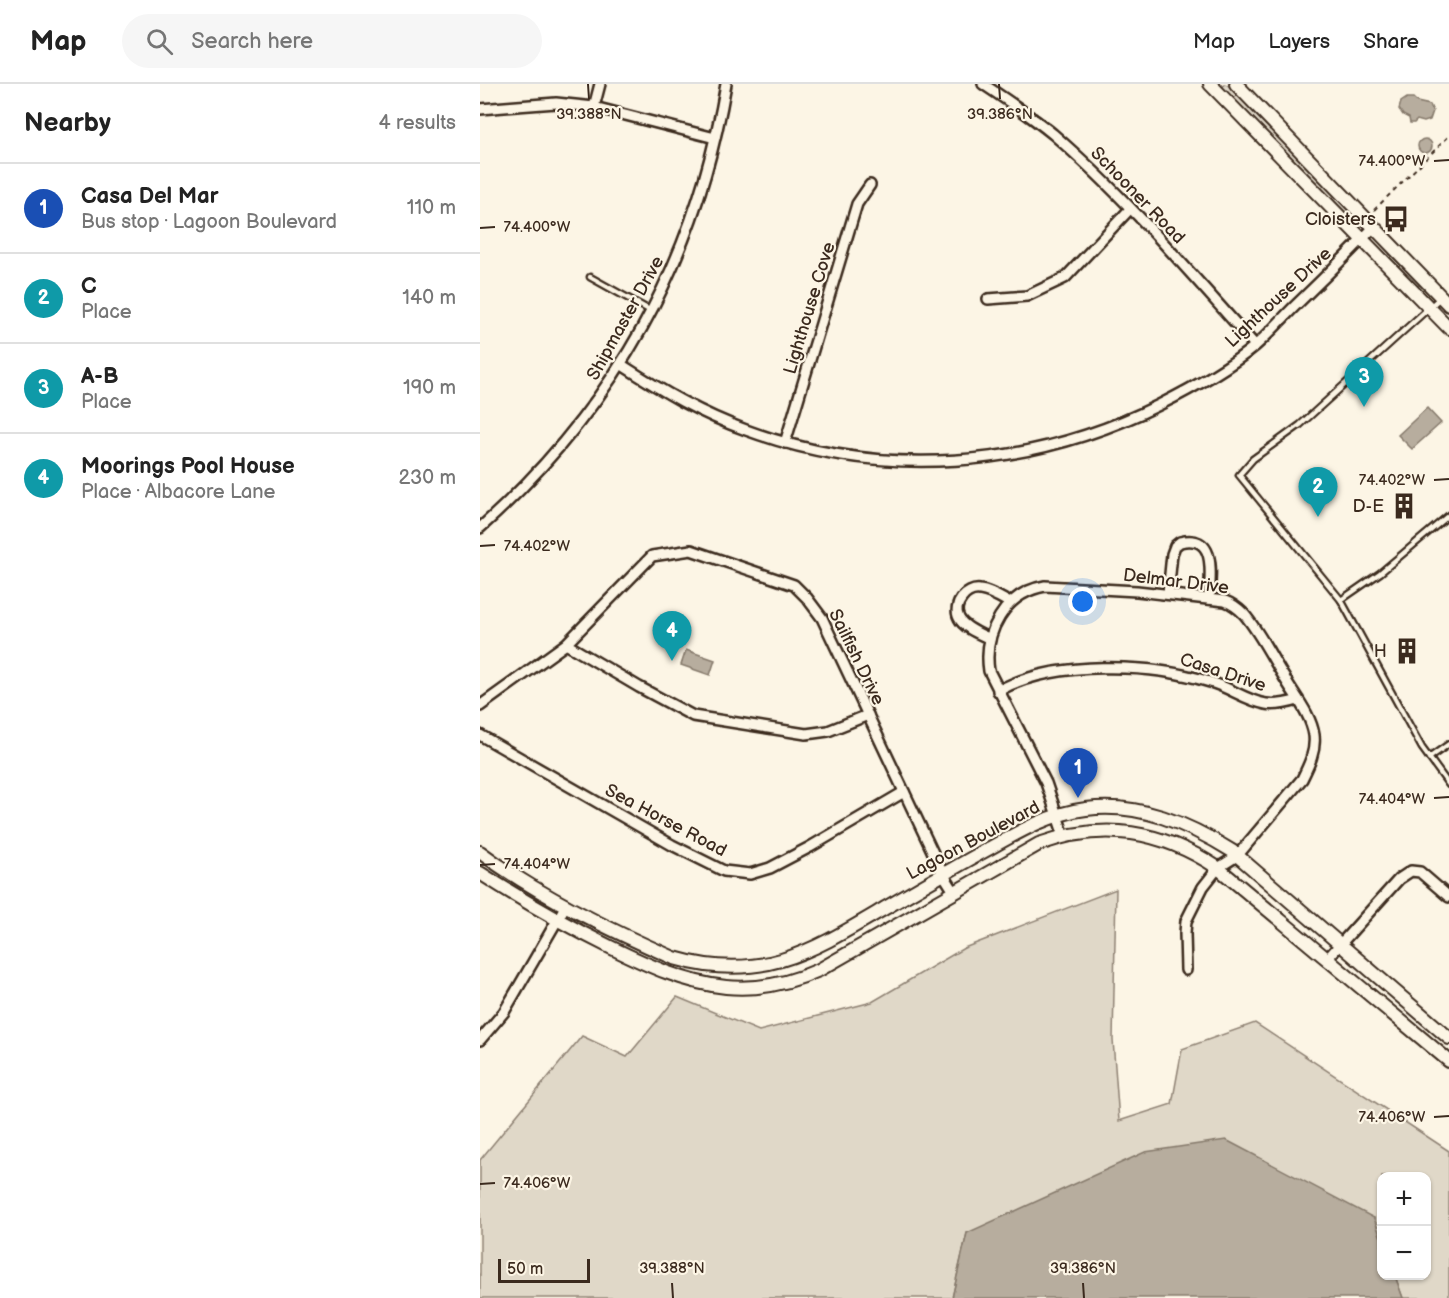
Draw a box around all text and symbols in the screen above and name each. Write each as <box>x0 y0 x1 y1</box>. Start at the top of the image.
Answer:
search box <box>122 14 542 68</box>
text: Map <box>30 25 86 58</box>
icon: search <box>143 25 176 58</box>
text: Search here <box>191 28 313 55</box>
text: Map <box>1193 29 1235 54</box>
text: Layers <box>1268 29 1330 54</box>
text: Share <box>1363 29 1419 54</box>
text: 39.388°N <box>556 105 622 124</box>
text: 39.386°N <box>967 105 1033 124</box>
text: Nearby <box>24 108 111 139</box>
text: 4 results <box>378 111 456 135</box>
street label: Schooner Road <box>1086 143 1189 248</box>
text: 74.400°W <box>1359 152 1426 171</box>
text: Casa Del Mar <box>81 183 218 210</box>
text: 1 <box>39 196 48 220</box>
text: 110 m <box>407 196 456 220</box>
bus stop icon: Cloisters <box>1381 204 1411 234</box>
place label: Cloisters <box>1305 209 1376 230</box>
text: Bus stop · Lagoon Boulevard <box>81 210 337 234</box>
text: 74.400°W <box>504 218 571 237</box>
street label: Lighthouse Cove <box>779 239 840 377</box>
street label: Lighthouse Drive <box>1221 243 1336 352</box>
street label: Shipmaster Drive <box>583 252 668 384</box>
text: C <box>81 273 97 300</box>
text: 2 <box>38 286 49 310</box>
text: 140 m <box>402 286 456 310</box>
text: Place <box>81 300 132 324</box>
pin: 3 <box>1344 358 1384 407</box>
text: A-B <box>81 363 119 390</box>
text: 3 <box>38 376 49 400</box>
text: 190 m <box>403 376 456 400</box>
text: Place <box>81 390 132 414</box>
text: Moorings Pool House <box>81 453 295 480</box>
text: 4 <box>38 466 49 490</box>
text: 230 m <box>399 466 456 490</box>
pin: 2 <box>1298 468 1338 517</box>
text: 74.402°W <box>1359 471 1426 490</box>
text: Place · Albacore Lane <box>81 480 275 504</box>
building icon: D-E <box>1389 491 1419 521</box>
place label: D-E <box>1352 496 1384 517</box>
text: 74.402°W <box>504 537 571 556</box>
street label: Delmar Drive <box>1122 565 1230 598</box>
your location <box>1068 587 1097 616</box>
street label: Sailfish Drive <box>824 606 889 709</box>
pin: 4 <box>652 612 692 661</box>
building icon: H <box>1392 636 1422 666</box>
place label: H <box>1374 641 1387 662</box>
street label: Casa Drive <box>1177 649 1269 696</box>
pin: 1 <box>1058 748 1098 798</box>
street label: Sea Horse Road <box>601 780 730 861</box>
text: 74.404°W <box>1359 790 1426 809</box>
street label: Lagoon Boulevard <box>903 796 1043 884</box>
text: 74.404°W <box>504 855 571 874</box>
text: 74.406°W <box>1359 1108 1426 1127</box>
map controls <box>1377 1172 1431 1280</box>
button: + <box>1377 1172 1431 1226</box>
text: 74.406°W <box>504 1174 571 1193</box>
button: − <box>1377 1226 1431 1280</box>
scale bar <box>498 1256 590 1284</box>
text: 39.388°N <box>639 1259 705 1278</box>
text: 39.386°N <box>1050 1259 1116 1278</box>
text: 50 m <box>507 1260 543 1279</box>

